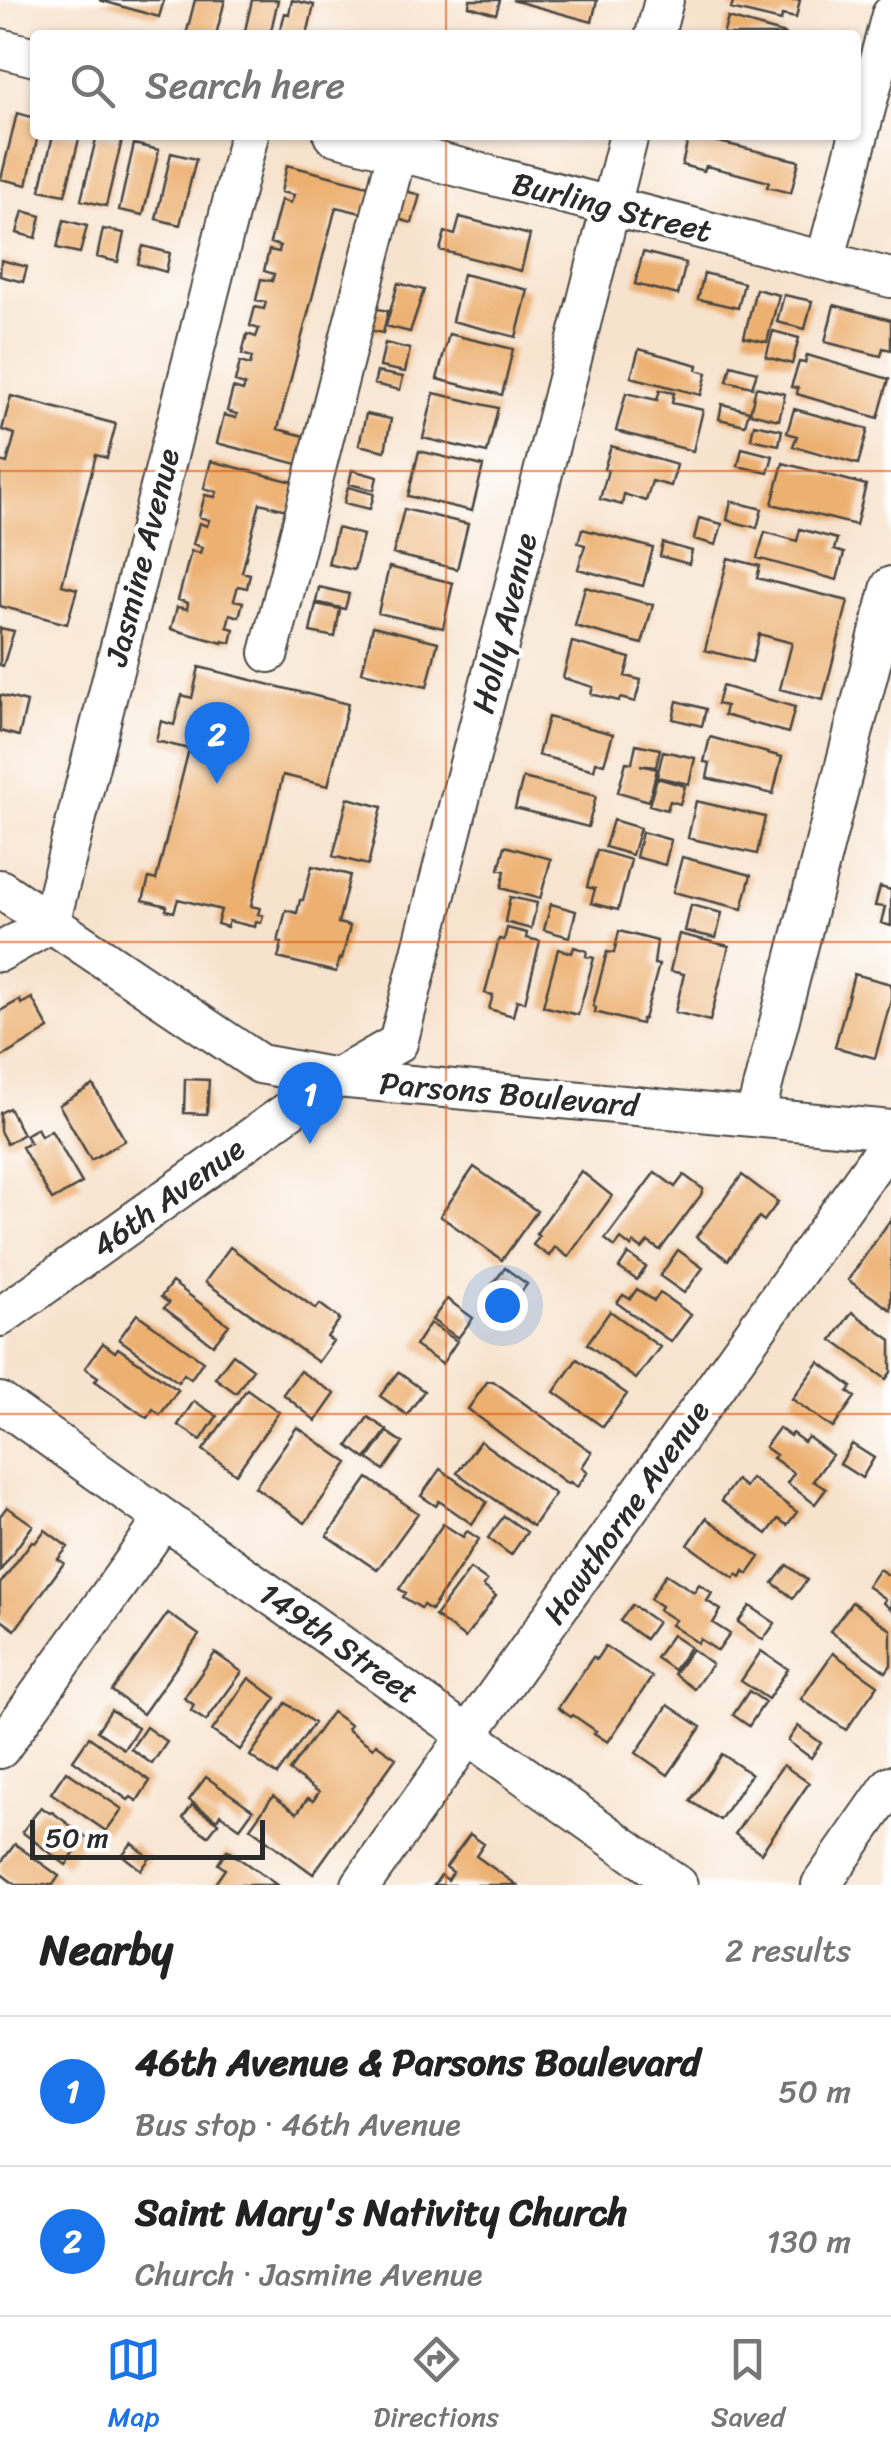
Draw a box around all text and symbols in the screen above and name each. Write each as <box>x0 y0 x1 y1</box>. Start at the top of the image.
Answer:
search box <box>30 30 861 140</box>
text: Search here <box>145 52 345 119</box>
icon: search <box>65 58 120 113</box>
street label: Burling Street <box>506 155 718 260</box>
street label: Jasmine Avenue <box>88 442 197 673</box>
street label: Holly Avenue <box>455 527 554 719</box>
pin: 2 <box>184 702 250 784</box>
street label: Parsons Boulevard <box>377 1055 643 1134</box>
pin: 1 <box>278 1062 342 1144</box>
street label: 46th Avenue <box>79 1122 258 1273</box>
your location <box>477 1280 528 1331</box>
street label: Hawthorne Avenue <box>527 1388 725 1637</box>
street label: 149th Street <box>246 1567 431 1720</box>
text: 50 m <box>45 1813 109 1862</box>
scale bar <box>30 1815 265 1860</box>
text: Nearby <box>40 1913 173 1987</box>
text: 2 results <box>725 1922 851 1979</box>
text: 46th Avenue & Parsons Boulevard <box>135 2029 700 2096</box>
text: 1 <box>66 2063 79 2120</box>
text: 50 m <box>778 2063 851 2120</box>
text: Bus stop · 46th Avenue <box>135 2096 461 2153</box>
text: Saint Mary's Nativity Church <box>135 2179 628 2246</box>
text: 2 <box>63 2213 82 2270</box>
text: 130 m <box>767 2213 851 2270</box>
text: Church · Jasmine Avenue <box>135 2246 482 2303</box>
tab: Map <box>106 2332 161 2441</box>
tab: Directions <box>373 2332 499 2441</box>
tab: Saved <box>711 2332 785 2441</box>

